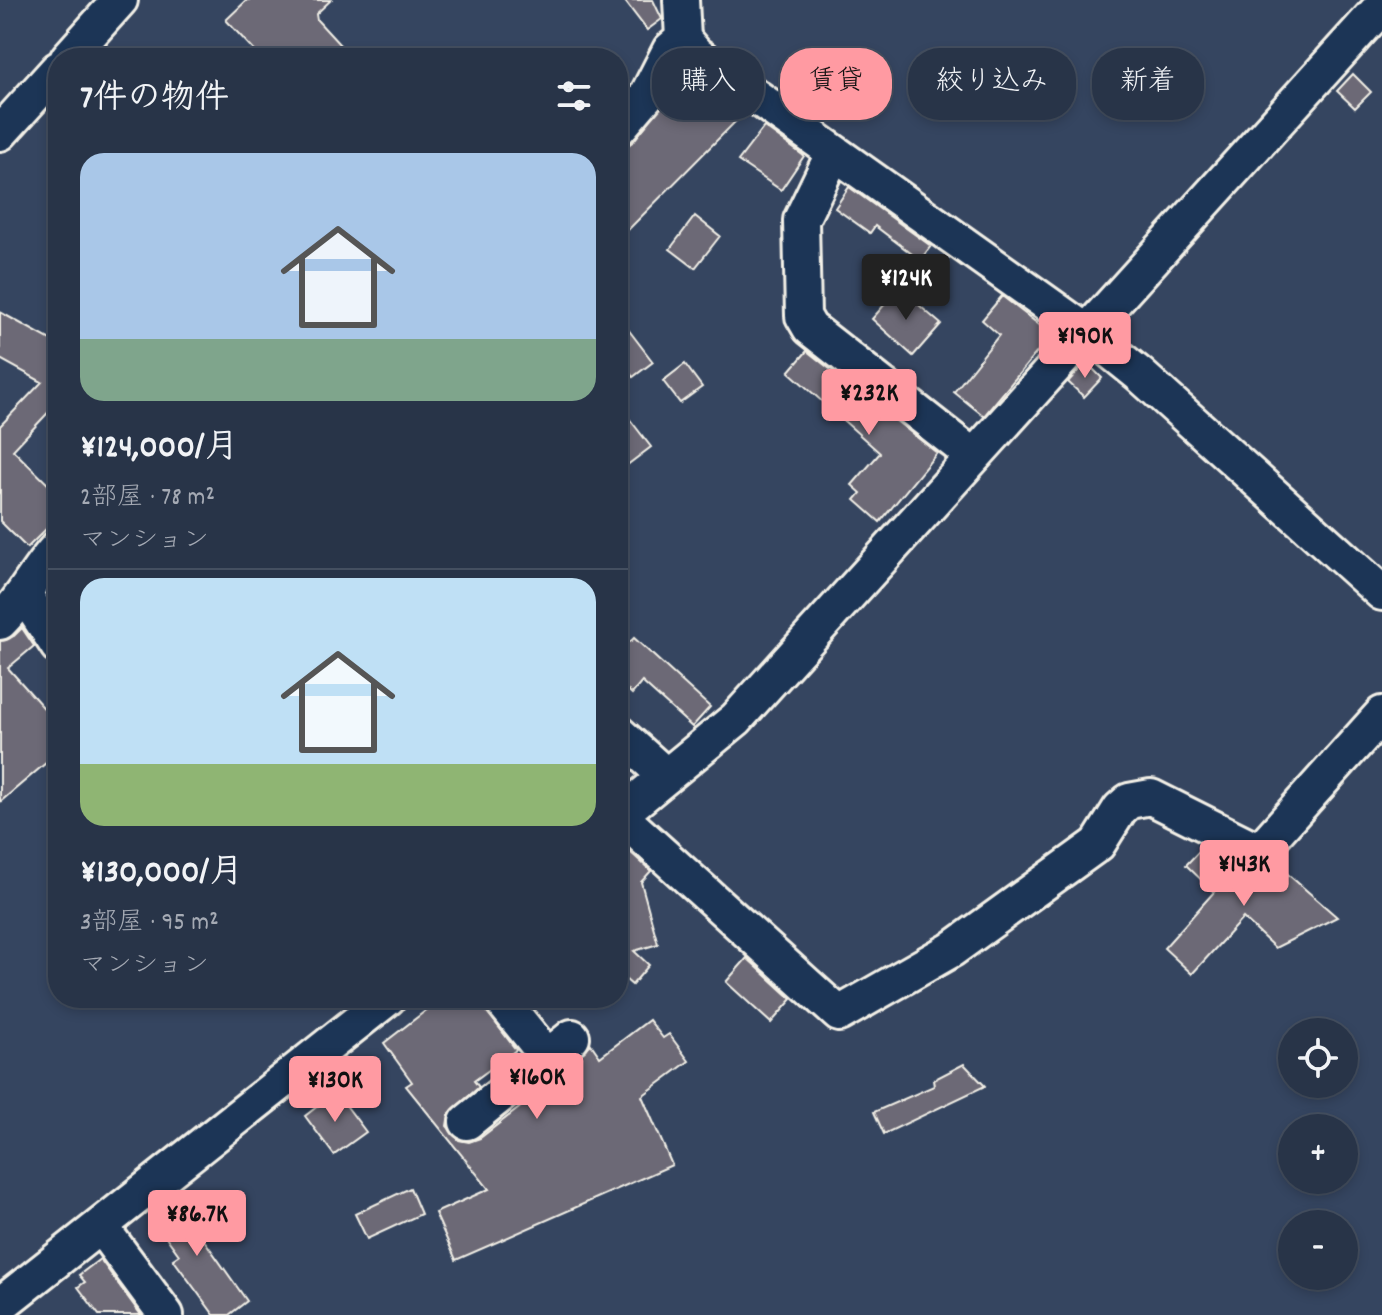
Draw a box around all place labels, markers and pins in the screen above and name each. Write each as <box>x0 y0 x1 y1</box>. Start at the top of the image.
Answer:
pin: ¥124K <box>850 254 962 322</box>
pin: ¥190K <box>1029 312 1141 380</box>
pin: ¥232K <box>813 369 925 437</box>
pin: ¥143K <box>1188 840 1300 908</box>
pin: ¥160K <box>481 1053 593 1121</box>
pin: ¥130K <box>279 1056 391 1124</box>
pin: ¥86.7K <box>132 1190 262 1258</box>

